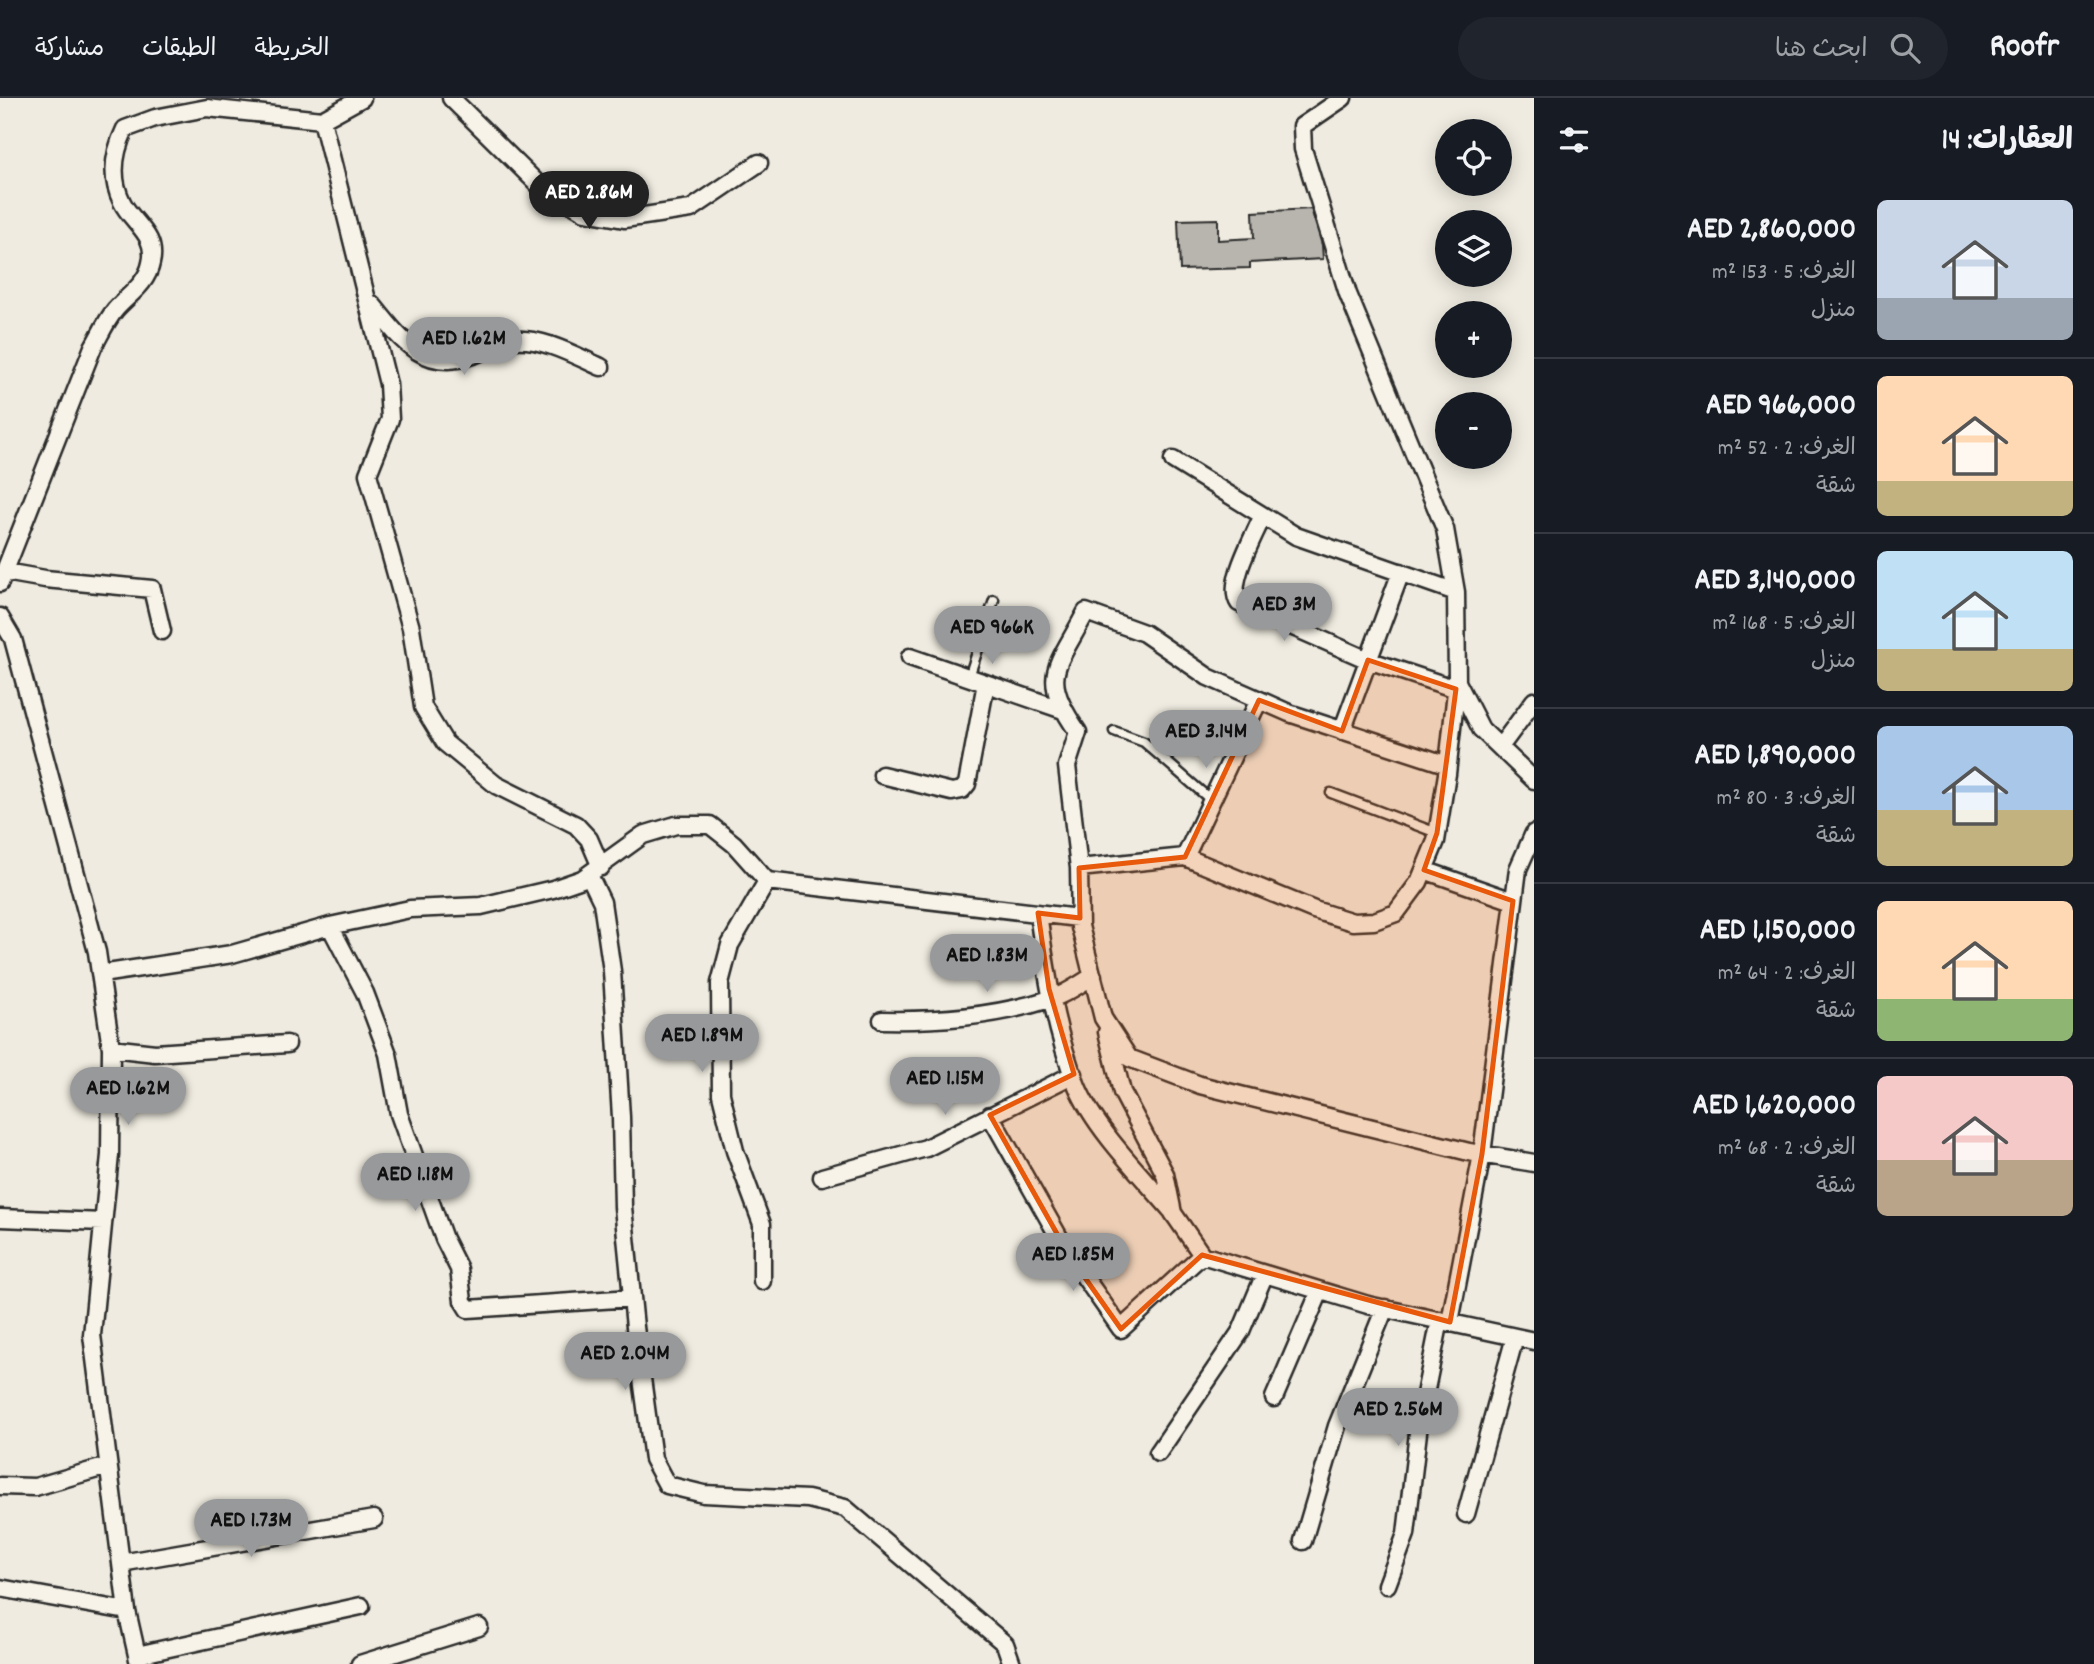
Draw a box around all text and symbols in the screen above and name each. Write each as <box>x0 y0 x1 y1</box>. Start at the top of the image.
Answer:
search box <box>1458 17 1948 80</box>
text: Roofr <box>1990 25 2059 72</box>
icon: search <box>1886 29 1924 67</box>
text: ابحث هنا <box>1775 32 1868 69</box>
text: مشاركة <box>35 33 104 67</box>
text: الطبقات <box>142 33 217 67</box>
text: الخريطة <box>255 33 329 67</box>
map controls <box>1435 119 1512 469</box>
button: locate <box>1435 119 1512 196</box>
icon: filters <box>1555 121 1593 159</box>
text: العقارات: 14 <box>1942 121 2073 164</box>
pin: AED 2.86M <box>509 172 669 231</box>
text: AED 2.86M <box>545 177 633 210</box>
button: layers <box>1435 210 1512 287</box>
text: AED 2,860,000 <box>1687 210 1856 253</box>
icon: home <box>1933 228 2017 312</box>
text: الغرف: 5 · 153 m² <box>1712 257 1856 290</box>
text: منزل <box>1811 295 1856 328</box>
button: + <box>1435 301 1512 378</box>
pin: AED 1.62M <box>384 317 544 377</box>
text: AED 1.62M <box>422 323 506 356</box>
text: AED 966,000 <box>1706 386 1856 429</box>
button: − <box>1435 392 1512 469</box>
icon: home <box>1933 404 2017 488</box>
text: الغرف: 2 · 52 m² <box>1718 433 1856 466</box>
text: شقة <box>1816 471 1856 504</box>
text: AED 3,140,000 <box>1695 561 1856 604</box>
icon: home <box>1933 579 2017 663</box>
pin: AED 3M <box>1227 584 1341 643</box>
text: AED 3M <box>1252 589 1316 622</box>
pin: AED 966K <box>920 606 1064 666</box>
text: الغرف: 5 · 168 m² <box>1712 608 1856 641</box>
text: AED 966K <box>950 612 1034 645</box>
text: منزل <box>1811 646 1856 679</box>
pin: AED 3.14M <box>1126 710 1286 770</box>
text: AED 3.14M <box>1165 716 1247 749</box>
text: AED 1,890,000 <box>1695 736 1856 779</box>
icon: home <box>1933 754 2017 838</box>
text: الغرف: 3 · 80 m² <box>1717 783 1856 816</box>
text: شقة <box>1816 821 1856 854</box>
text: AED 1,150,000 <box>1700 911 1856 954</box>
icon: home <box>1933 929 2017 1013</box>
pin: AED 1.83M <box>907 934 1067 994</box>
text: AED 1.83M <box>946 940 1028 973</box>
text: الغرف: 2 · 64 m² <box>1718 958 1856 991</box>
text: شقة <box>1816 996 1856 1029</box>
pin: AED 1.89M <box>622 1014 782 1074</box>
text: AED 1.89M <box>661 1020 743 1053</box>
pin: AED 1.15M <box>865 1058 1025 1117</box>
text: AED 1.15M <box>906 1063 984 1096</box>
pin: AED 1.62M <box>48 1068 208 1127</box>
text: AED 1.62M <box>86 1073 170 1106</box>
text: AED 1,620,000 <box>1692 1086 1856 1129</box>
icon: home <box>1933 1104 2017 1188</box>
text: الغرف: 2 · 68 m² <box>1718 1133 1856 1166</box>
pin: AED 1.18M <box>335 1154 495 1213</box>
text: AED 1.18M <box>377 1159 453 1192</box>
text: شقة <box>1816 1171 1856 1204</box>
pin: AED 1.85M <box>993 1234 1153 1293</box>
text: AED 1.85M <box>1032 1239 1114 1272</box>
pin: AED 2.04M <box>545 1332 705 1392</box>
text: AED 2.04M <box>580 1338 670 1371</box>
pin: AED 2.56M <box>1318 1388 1478 1448</box>
text: AED 2.56M <box>1353 1394 1443 1427</box>
pin: AED 1.73M <box>171 1500 331 1559</box>
text: AED 1.73M <box>210 1505 292 1538</box>

